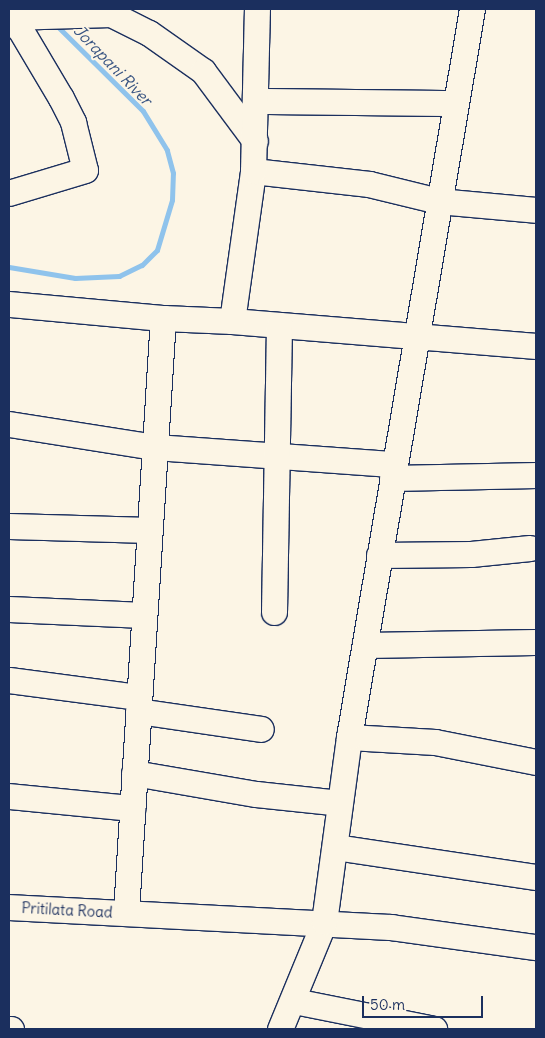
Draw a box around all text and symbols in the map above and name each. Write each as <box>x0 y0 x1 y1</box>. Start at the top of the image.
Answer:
water label: Jorapani River <box>70 21 156 109</box>
street label: Pritilata Road <box>21 899 113 921</box>
scale bar <box>365 986 486 1018</box>
text: 50 m <box>370 995 405 1014</box>

